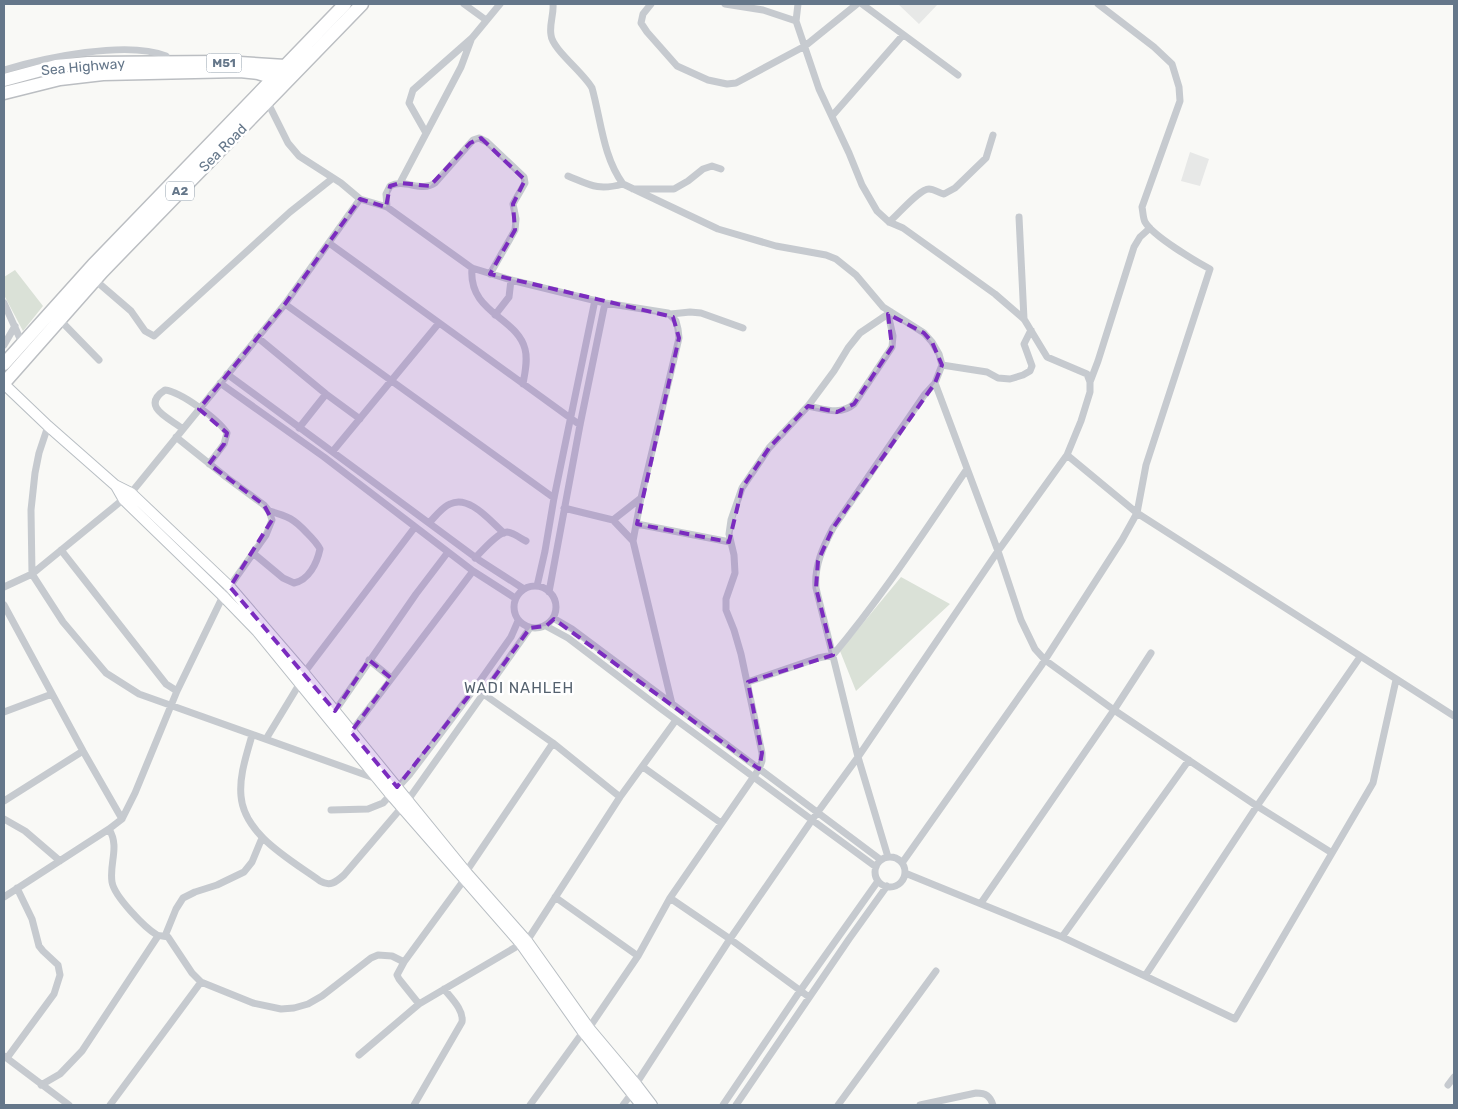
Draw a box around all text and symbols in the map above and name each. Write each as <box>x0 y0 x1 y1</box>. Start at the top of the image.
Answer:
road number: M51 <box>206 54 242 72</box>
street label: Sea Highway <box>40 55 126 79</box>
street label: Sea Road <box>195 120 251 176</box>
road number: A2 <box>166 182 194 200</box>
district label: WADI NAHLEH <box>464 679 574 697</box>

